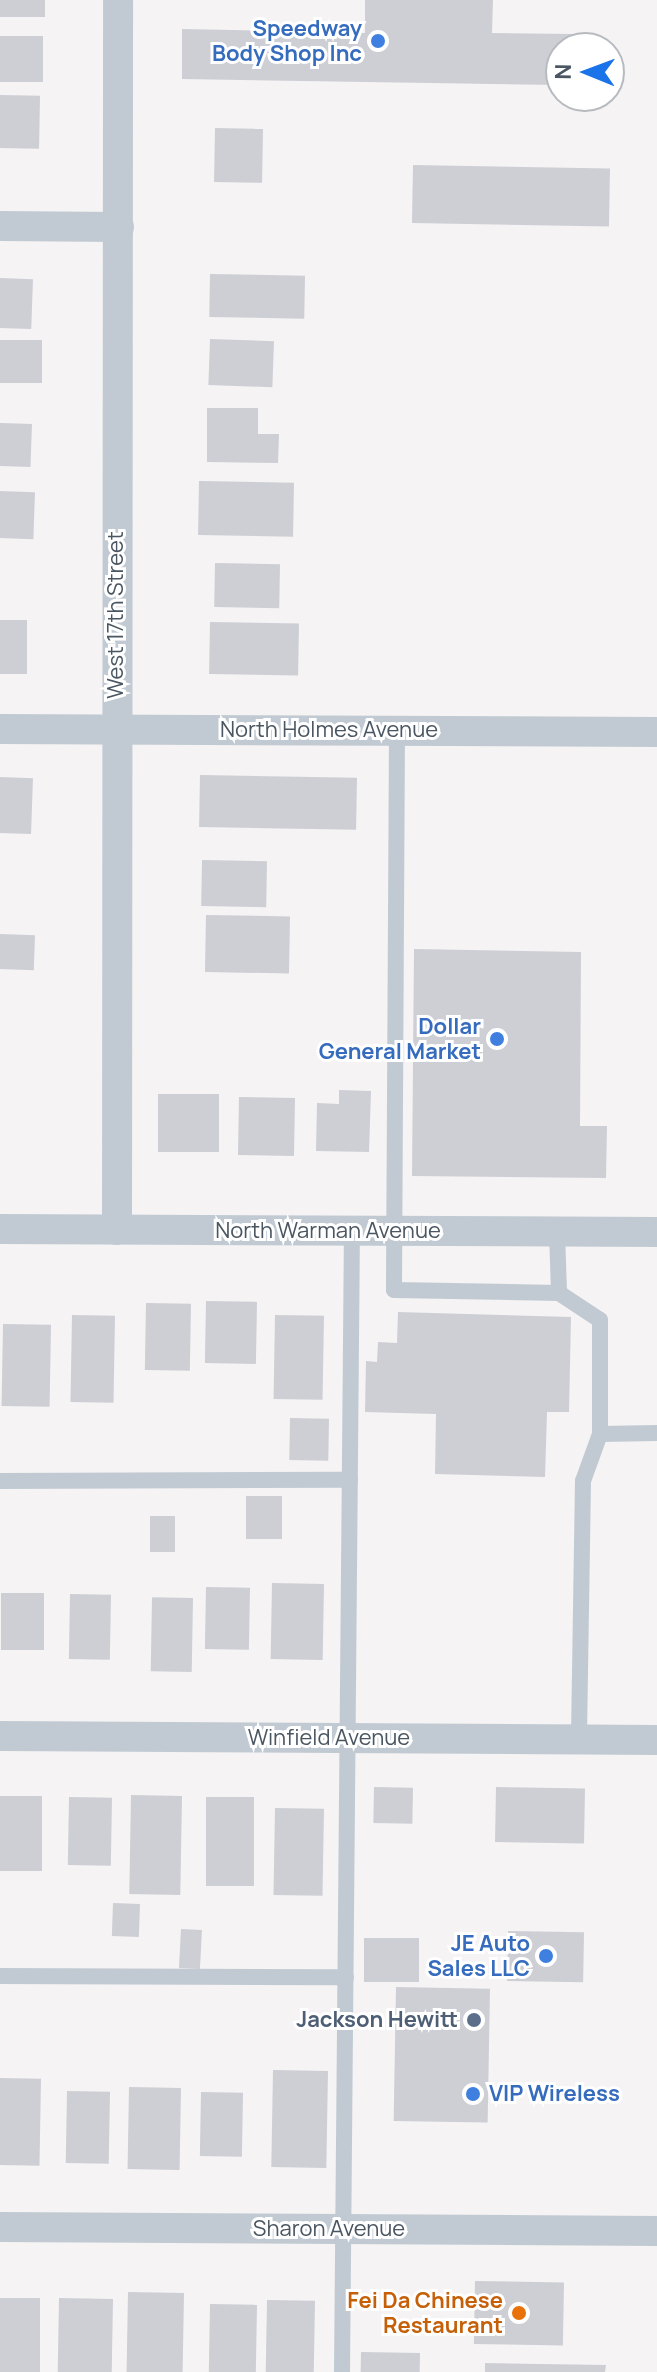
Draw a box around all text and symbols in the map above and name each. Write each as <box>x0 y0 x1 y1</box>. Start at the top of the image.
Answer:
place label: Speedway Body Shop Inc <box>212 15 362 66</box>
marker: Speedway Body Shop Inc <box>369 32 387 50</box>
north arrow <box>545 32 625 112</box>
text: N <box>548 63 578 80</box>
street label: West 17th Street <box>103 531 129 699</box>
street label: North Holmes Avenue <box>220 717 438 743</box>
place label: Dollar General Market <box>319 1013 481 1064</box>
marker: Dollar General Market <box>488 1030 506 1048</box>
street label: North Warman Avenue <box>215 1218 441 1244</box>
street label: Winfield Avenue <box>248 1725 410 1751</box>
place label: JE Auto Sales LLC <box>427 1930 530 1982</box>
marker: JE Auto Sales LLC <box>537 1947 555 1965</box>
place label: Jackson Hewitt <box>296 2007 458 2033</box>
marker: Jackson Hewitt <box>465 2011 483 2029</box>
place label: VIP Wireless <box>489 2081 620 2107</box>
marker: VIP Wireless <box>464 2085 482 2103</box>
street label: Sharon Avenue <box>253 2216 405 2242</box>
place label: Fei Da Chinese Restaurant <box>347 2287 503 2338</box>
marker: Fei Da Chinese Restaurant <box>510 2304 528 2322</box>

